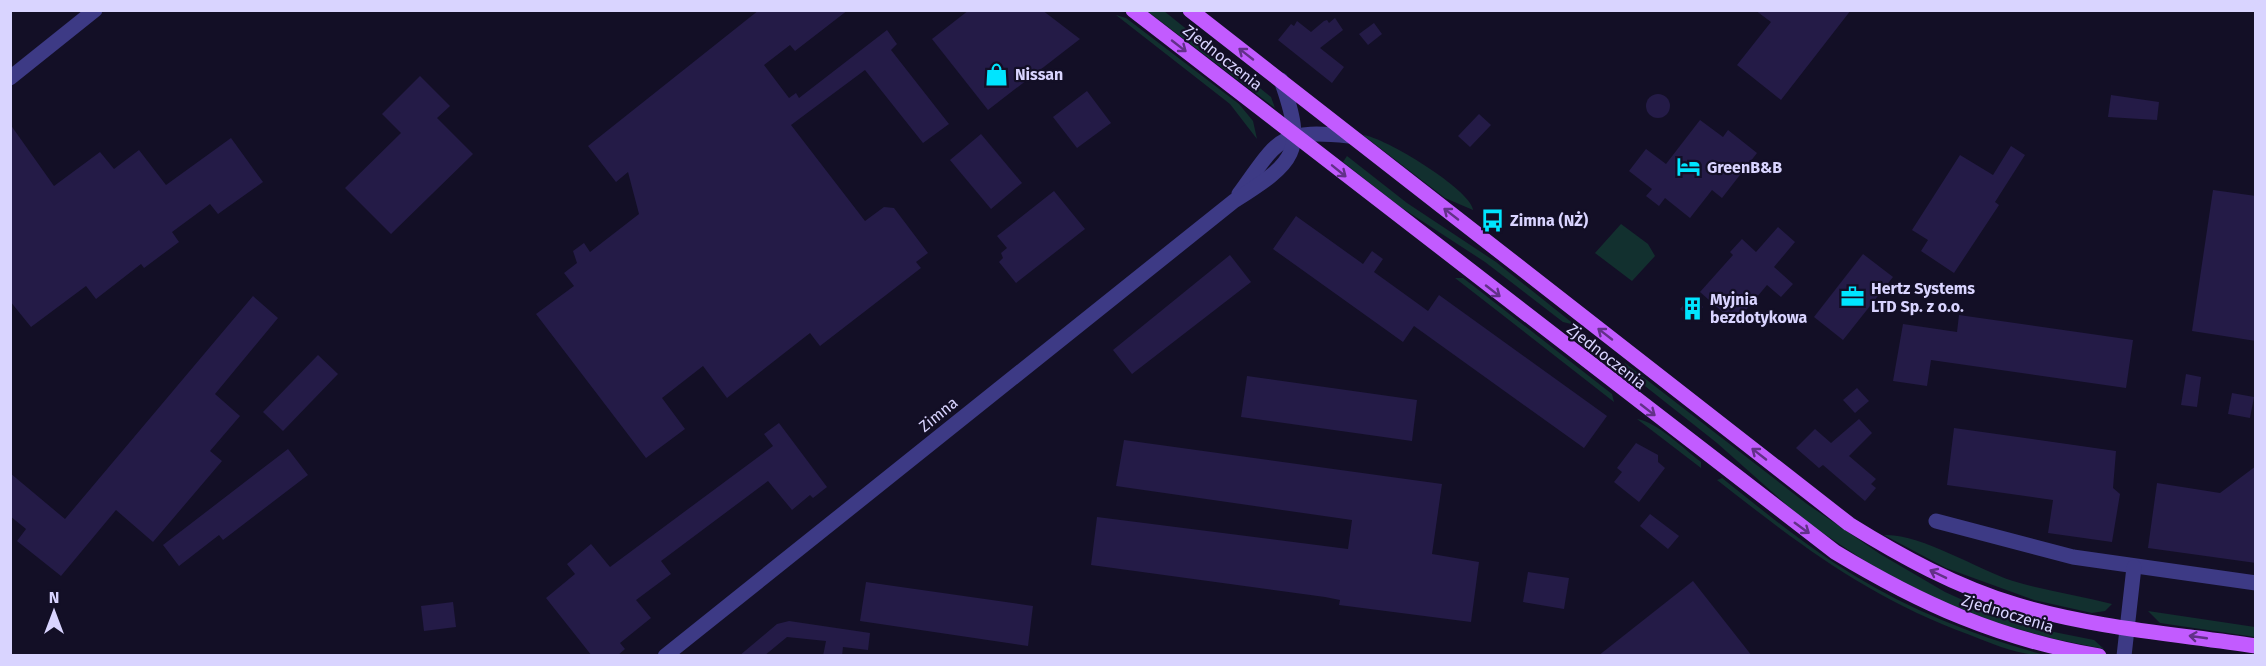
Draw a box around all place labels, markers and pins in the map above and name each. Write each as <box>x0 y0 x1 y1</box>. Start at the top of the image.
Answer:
shop icon: Nissan <box>984 61 1010 87</box>
place label: Nissan <box>1015 65 1063 84</box>
hotel icon: GreenB&B <box>1676 154 1702 180</box>
place label: GreenB&B <box>1707 158 1782 177</box>
bus stop icon: Zimna (NŻ) <box>1479 207 1505 233</box>
place label: Zimna (NŻ) <box>1510 211 1588 230</box>
place label: Hertz Systems LTD Sp. z o.o. <box>1871 279 1975 316</box>
office icon: Hertz Systems LTD Sp. z o.o. <box>1840 284 1866 310</box>
place label: Myjnia bezdotykowa <box>1710 290 1807 327</box>
building icon: Myjnia bezdotykowa <box>1679 295 1705 321</box>

